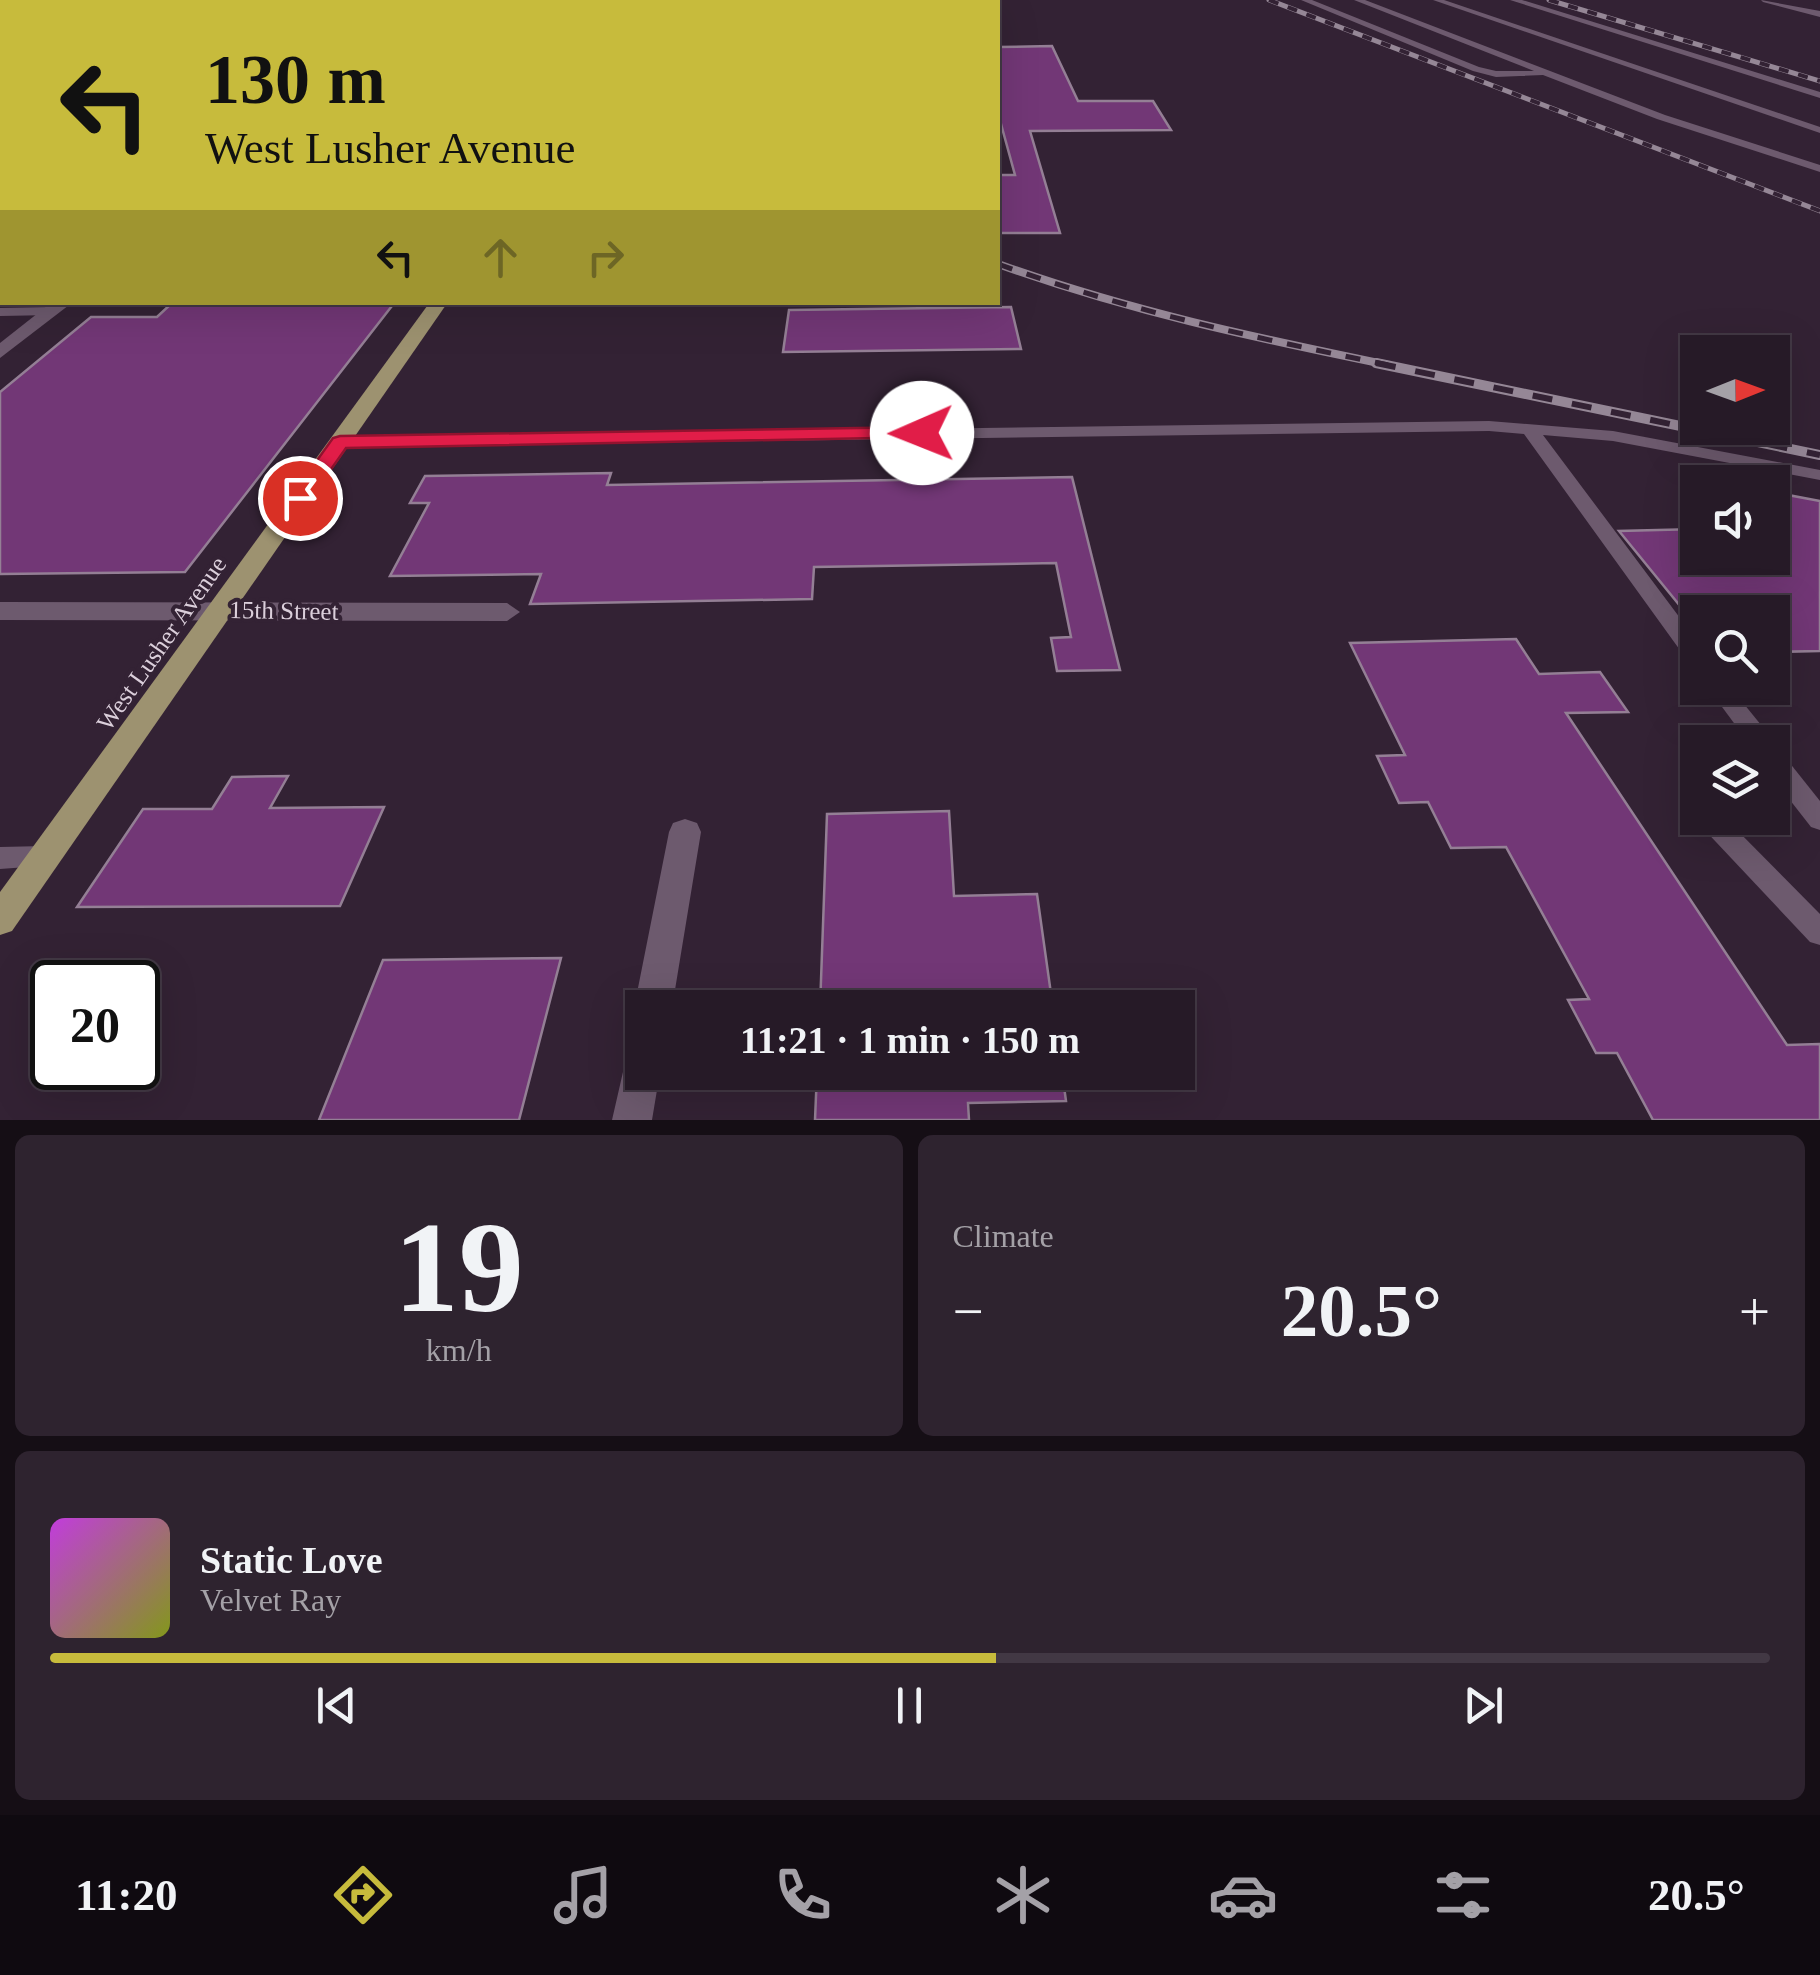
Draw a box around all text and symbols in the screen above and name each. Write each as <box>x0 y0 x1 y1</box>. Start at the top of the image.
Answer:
icon: left <box>40 40 170 170</box>
text: 130 m <box>205 41 386 118</box>
text: West Lusher Avenue <box>205 123 575 173</box>
icon: left <box>368 230 423 285</box>
icon: ahead <box>473 230 528 285</box>
icon: right <box>578 230 633 285</box>
north arrow <box>1680 335 1790 445</box>
map controls <box>1680 335 1790 835</box>
position arrow <box>870 381 974 485</box>
pin <box>258 456 343 541</box>
button: sound <box>1680 465 1790 575</box>
icon: arrive <box>273 471 328 526</box>
street label: West Lusher Avenue <box>91 551 231 735</box>
button: search <box>1680 595 1790 705</box>
street label: 15th Street <box>229 596 339 625</box>
button: layers <box>1680 725 1790 835</box>
speed limit sign: 20 <box>30 960 160 1090</box>
text: 11:21 · 1 min · 150 m <box>740 1019 1080 1061</box>
text: 19 <box>394 1195 524 1339</box>
text: Climate <box>953 1218 1054 1254</box>
text: 20.5° <box>1281 1269 1442 1352</box>
text: − <box>953 1281 984 1342</box>
text: + <box>1739 1281 1770 1342</box>
text: km/h <box>426 1332 492 1368</box>
text: Static Love <box>200 1539 383 1581</box>
text: Velvet Ray <box>200 1582 341 1618</box>
icon: previous <box>309 1678 364 1733</box>
icon: pause <box>882 1678 937 1733</box>
icon: next <box>1456 1678 1511 1733</box>
icon: directions <box>328 1860 398 1930</box>
icon: music <box>548 1860 618 1930</box>
icon: phone <box>768 1860 838 1930</box>
icon: climate <box>988 1860 1058 1930</box>
icon: car <box>1208 1860 1278 1930</box>
icon: filters <box>1428 1860 1498 1930</box>
text: 11:20 <box>75 1870 178 1920</box>
text: 20.5° <box>1648 1870 1745 1920</box>

